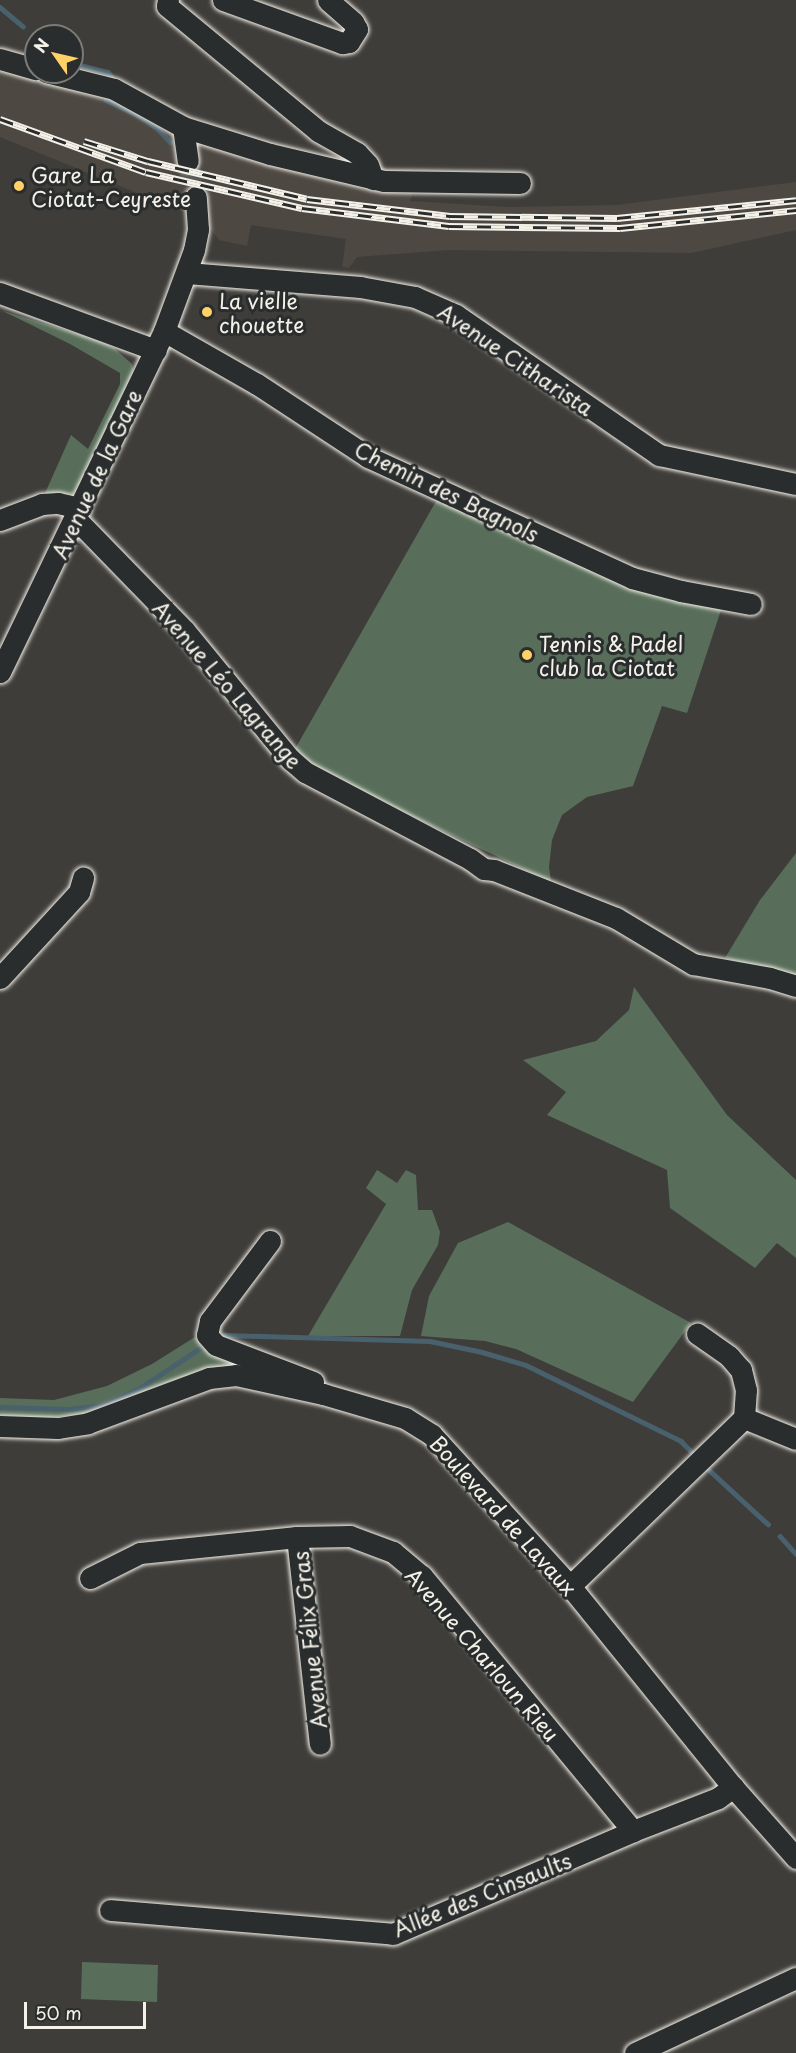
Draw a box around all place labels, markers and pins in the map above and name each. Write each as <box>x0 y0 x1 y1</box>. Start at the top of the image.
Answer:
place label: Gare La Ciotat-Ceyreste <box>31 161 191 211</box>
marker: Gare La Ciotat-Ceyreste <box>12 179 26 193</box>
place label: La vielle chouette <box>219 287 304 337</box>
marker: La vielle chouette <box>200 305 214 319</box>
place label: Tennis & Padel club la Ciotat <box>539 630 684 680</box>
marker: Tennis & Padel club la Ciotat <box>520 648 534 662</box>

